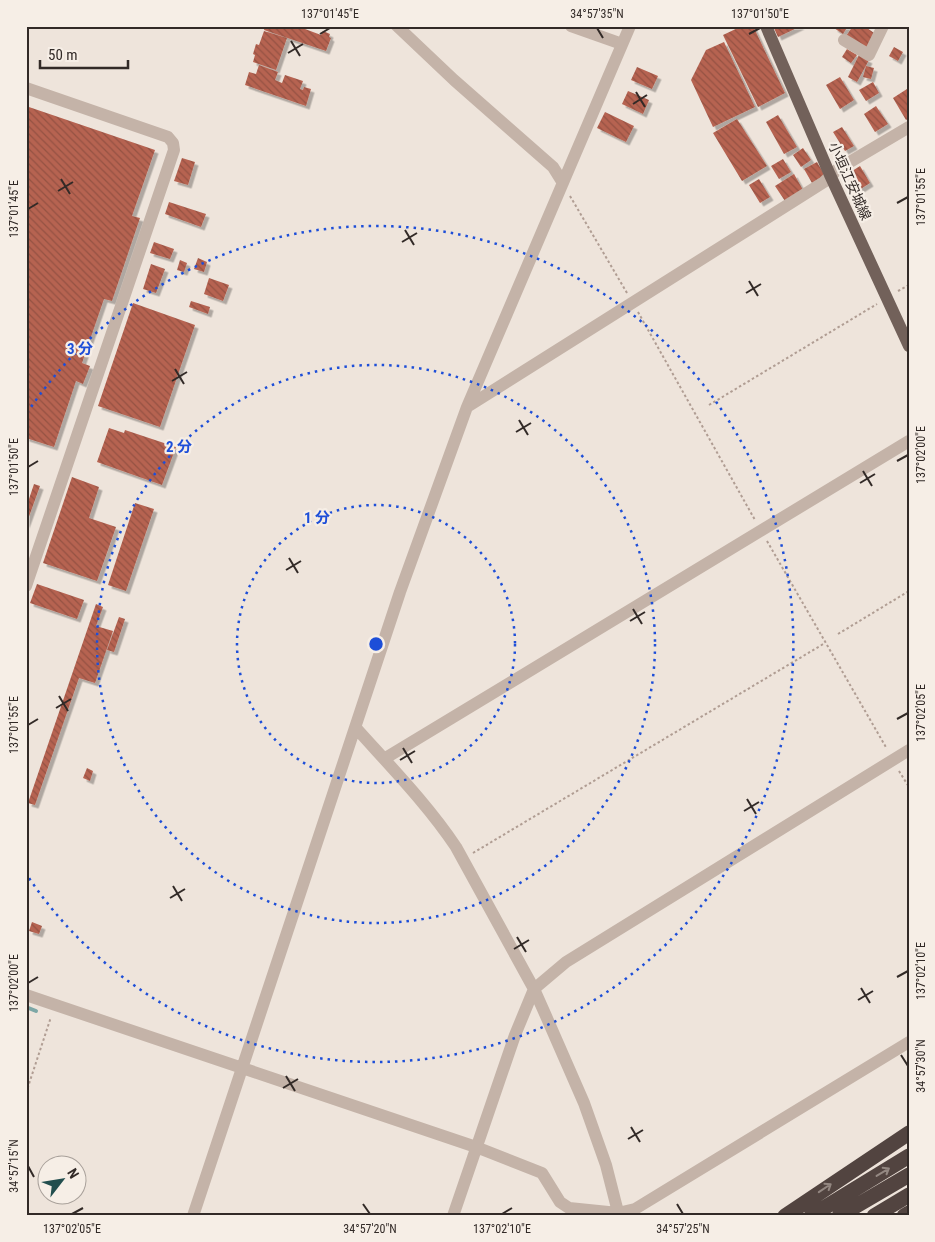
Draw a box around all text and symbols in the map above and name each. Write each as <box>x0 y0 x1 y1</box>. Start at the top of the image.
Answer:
text: 137°01'45"E <box>301 7 359 21</box>
text: 34°57'35"N <box>570 7 624 21</box>
text: 137°01'50"E <box>731 7 789 21</box>
scale bar <box>40 38 128 70</box>
text: 50 m <box>48 46 78 64</box>
street label: 小垣江安城線 <box>826 139 874 223</box>
text: 137°01'55"E <box>914 168 928 226</box>
text: 137°01'45"E <box>7 180 21 238</box>
text: 3 分 <box>67 340 93 358</box>
text: 137°02'00"E <box>914 426 928 484</box>
text: 137°01'50"E <box>7 438 21 496</box>
text: 2 分 <box>166 438 192 456</box>
text: 1 分 <box>304 509 330 527</box>
centre of rings <box>367 635 385 653</box>
text: 137°02'05"E <box>914 684 928 742</box>
text: 137°01'55"E <box>7 696 21 754</box>
text: 137°02'10"E <box>914 942 928 1000</box>
text: 137°02'00"E <box>7 954 21 1012</box>
text: 34°57'30"N <box>914 1039 928 1093</box>
text: 34°57'15"N <box>7 1139 21 1193</box>
north arrow <box>38 1154 88 1204</box>
text: N <box>64 1166 82 1181</box>
one-way arrow <box>875 1167 889 1177</box>
one-way arrow <box>818 1183 832 1193</box>
text: 137°02'05"E <box>43 1222 101 1236</box>
text: 34°57'20"N <box>343 1222 397 1236</box>
text: 137°02'10"E <box>473 1222 531 1236</box>
text: 34°57'25"N <box>656 1222 710 1236</box>

